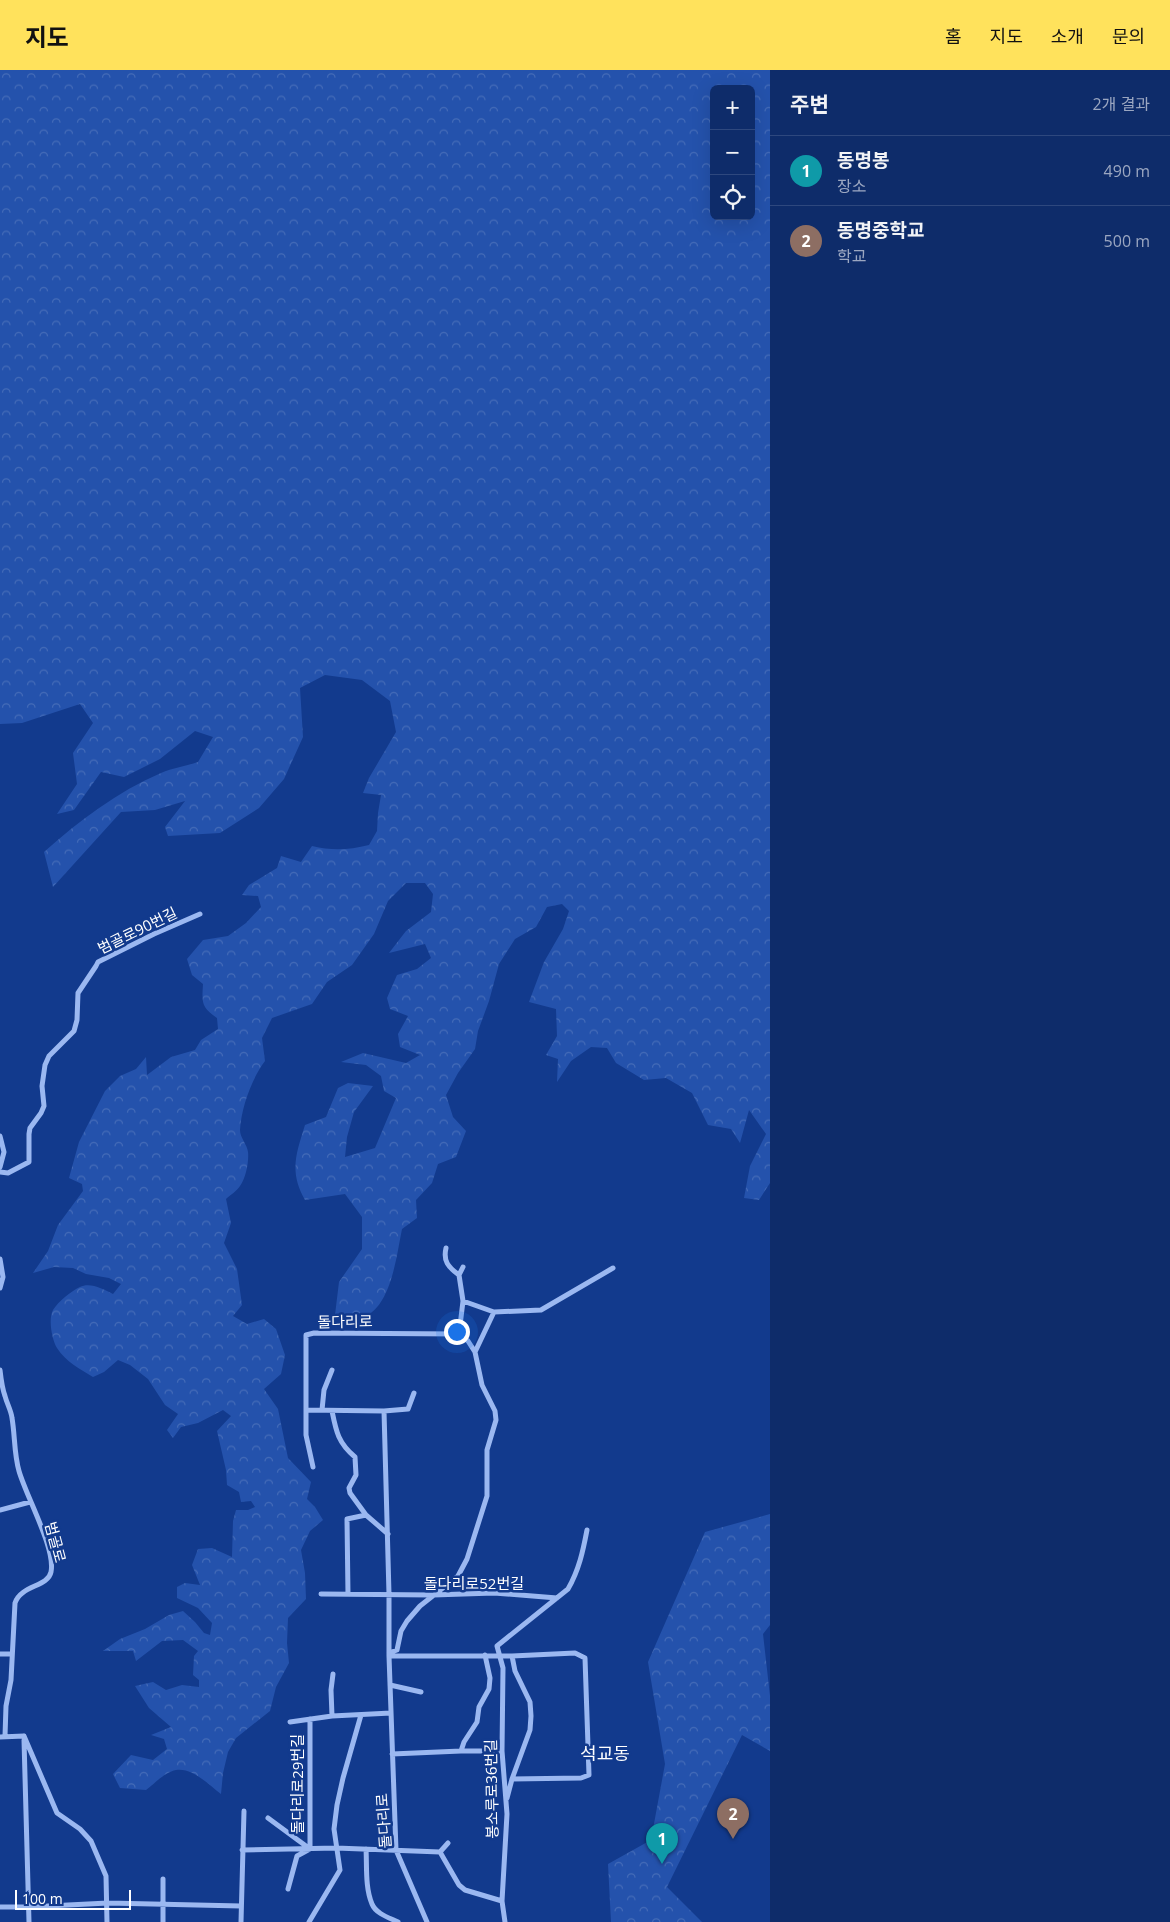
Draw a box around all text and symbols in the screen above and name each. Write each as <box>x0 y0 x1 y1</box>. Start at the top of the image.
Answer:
text: 지도 <box>25 20 69 53</box>
text: 홈 <box>945 24 962 48</box>
text: 지도 <box>990 24 1023 48</box>
text: 소개 <box>1051 24 1084 48</box>
text: 문의 <box>1112 24 1145 48</box>
map controls <box>710 85 755 220</box>
button: + <box>710 85 755 130</box>
text: 주변 <box>790 90 829 118</box>
text: 2개 결과 <box>1093 93 1150 115</box>
button: − <box>710 130 755 175</box>
text: 동명봉 <box>837 147 889 173</box>
text: 1 <box>801 160 811 182</box>
text: 490 m <box>1104 160 1150 182</box>
button: locate <box>710 175 755 220</box>
text: 장소 <box>837 175 866 197</box>
text: 동명중학교 <box>837 217 924 243</box>
text: 2 <box>801 230 811 252</box>
text: 500 m <box>1104 230 1150 252</box>
text: 학교 <box>837 245 866 267</box>
street label: 범골로90번길 <box>94 902 180 958</box>
street label: 돌다리로 <box>317 1311 373 1331</box>
your location <box>444 1319 470 1345</box>
street label: 범골로 <box>41 1519 71 1565</box>
street label: 돌다리로52번길 <box>424 1573 524 1593</box>
street label: 돌다리로29번길 <box>287 1734 307 1834</box>
street label: 봉소루로36번길 <box>480 1739 502 1839</box>
district label: 석교동 <box>580 1741 630 1765</box>
street label: 돌다리로 <box>371 1793 395 1849</box>
pin: 2 <box>717 1798 749 1839</box>
pin: 1 <box>646 1823 678 1864</box>
scale bar <box>15 1887 131 1910</box>
text: 100 m <box>22 1889 63 1908</box>

